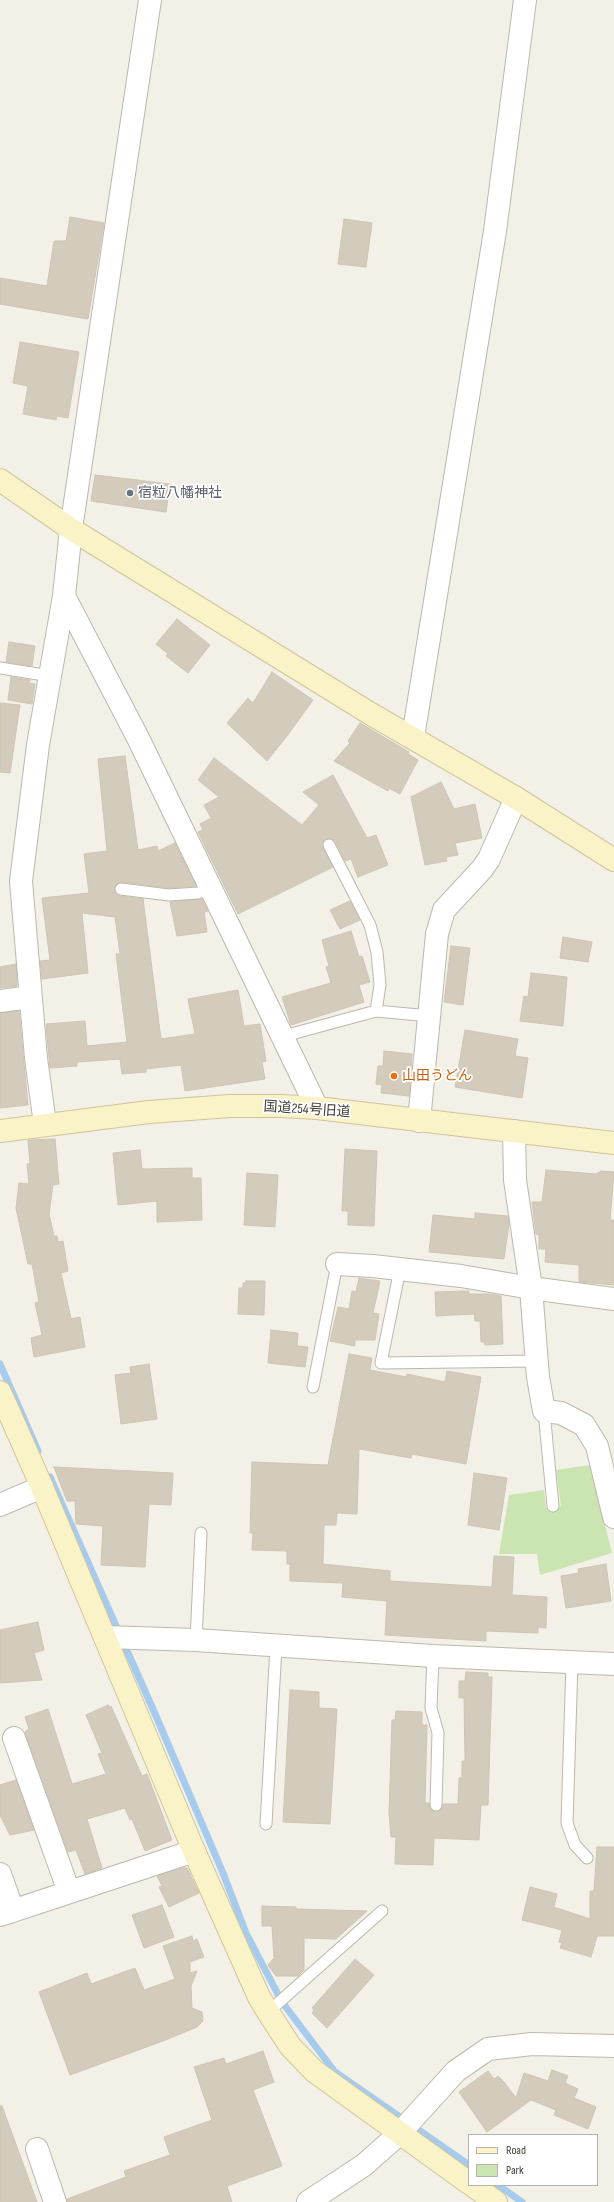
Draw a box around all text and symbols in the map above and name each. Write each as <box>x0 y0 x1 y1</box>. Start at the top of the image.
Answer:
place label: 宿粒八幡神社 <box>138 485 222 501</box>
marker: 宿粒八幡神社 <box>125 488 135 498</box>
place label: 山田うどん <box>402 1068 472 1084</box>
marker: 山田うどん <box>389 1071 399 1081</box>
street label: 国道254号旧道 <box>263 1099 351 1121</box>
legend <box>468 2134 598 2186</box>
text: Road <box>506 2143 526 2158</box>
text: Park <box>506 2163 524 2178</box>

